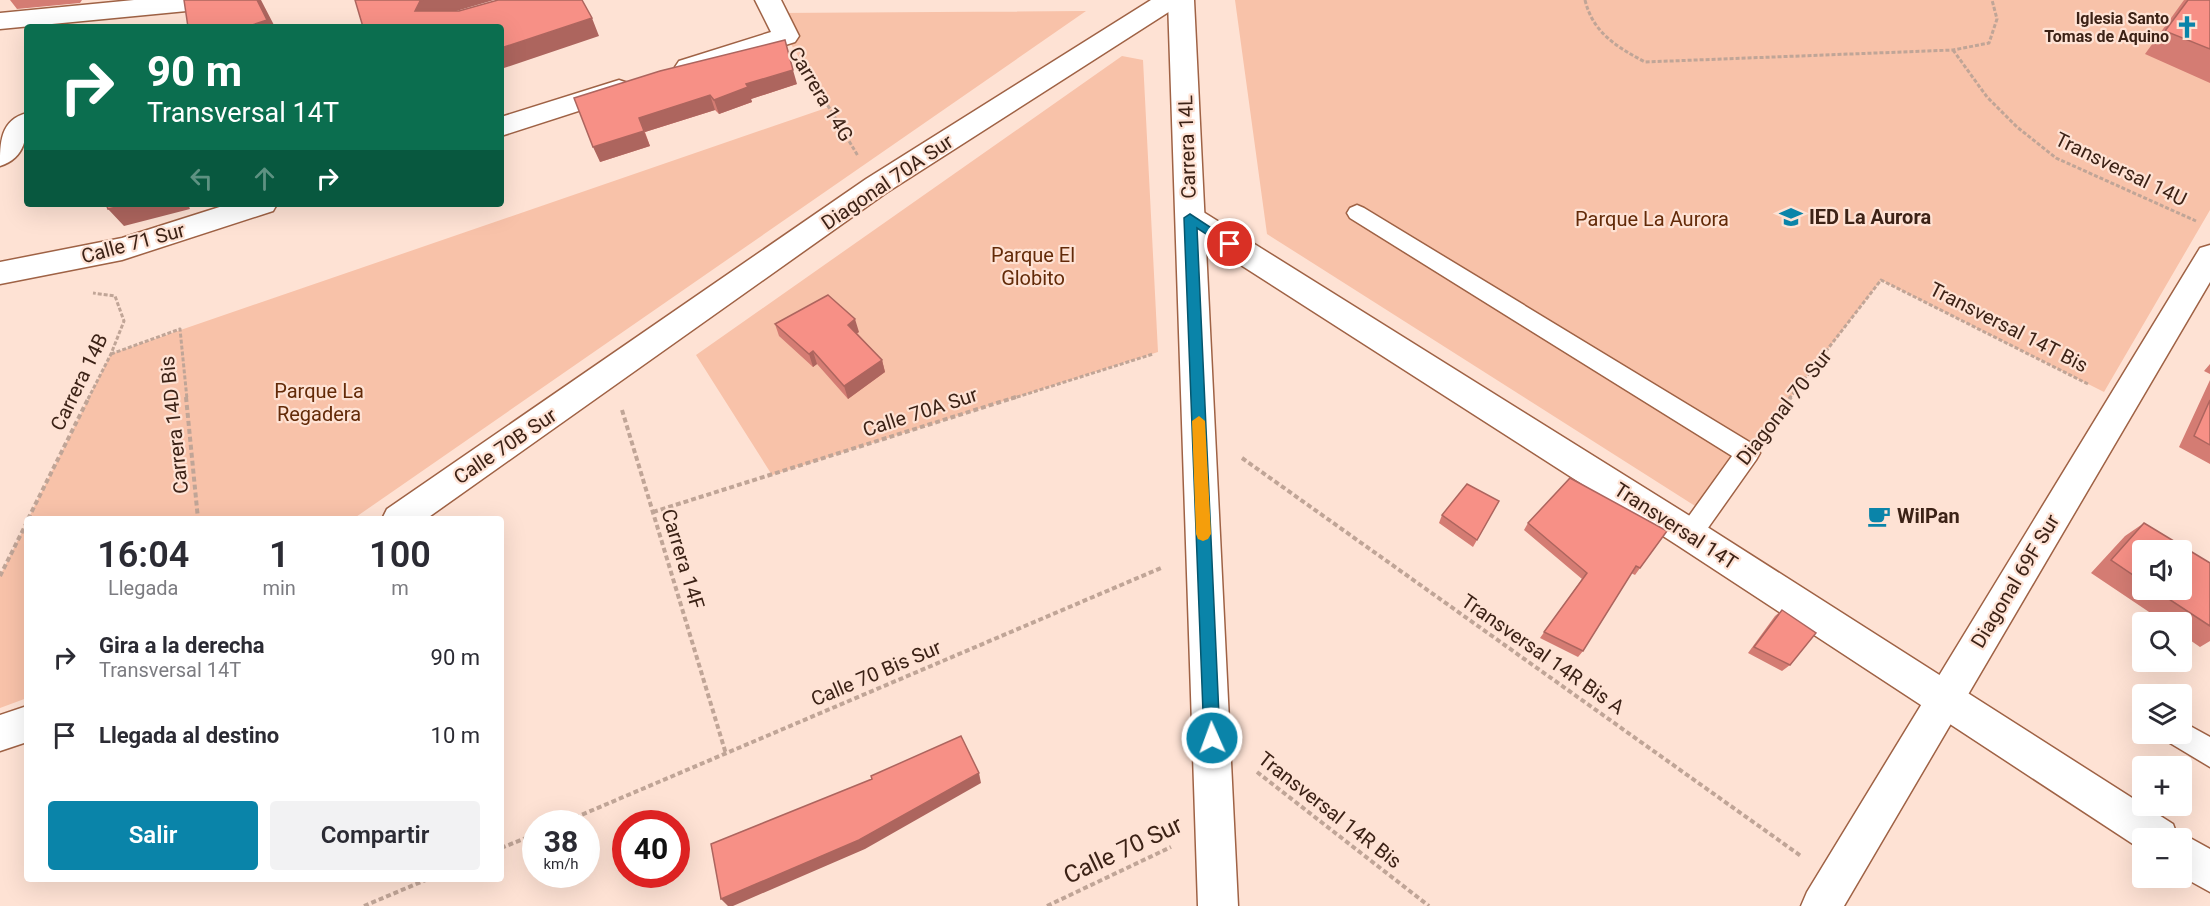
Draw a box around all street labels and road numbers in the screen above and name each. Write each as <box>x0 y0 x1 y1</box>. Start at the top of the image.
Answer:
street label: Carrera 14G <box>783 42 859 146</box>
street label: Carrera 14L <box>1173 95 1201 199</box>
street label: Transversal 14U <box>2051 127 2191 211</box>
street label: Diagonal 70A Sur <box>817 129 957 235</box>
street label: Calle 71 Sur <box>79 218 188 268</box>
street label: Transversal 14T Bis <box>1926 277 2092 377</box>
street label: Carrera 14B <box>45 330 113 434</box>
street label: Diagonal 70 Sur <box>1731 344 1837 470</box>
street label: Carrera 14D Bis <box>155 355 193 495</box>
street label: Calle 70A Sur <box>860 382 981 442</box>
street label: Calle 70B Sur <box>449 403 561 489</box>
street label: Transversal 14T <box>1610 477 1742 575</box>
street label: Carrera 14F <box>656 506 710 612</box>
street label: Diagonal 69F Sur <box>1966 510 2064 652</box>
street label: Transversal 14R Bis A <box>1457 589 1629 719</box>
street label: Calle 70 Bis Sur <box>807 635 945 711</box>
street label: Transversal 14R Bis <box>1254 747 1406 873</box>
street label: Calle 70 Sur <box>1059 810 1187 890</box>

